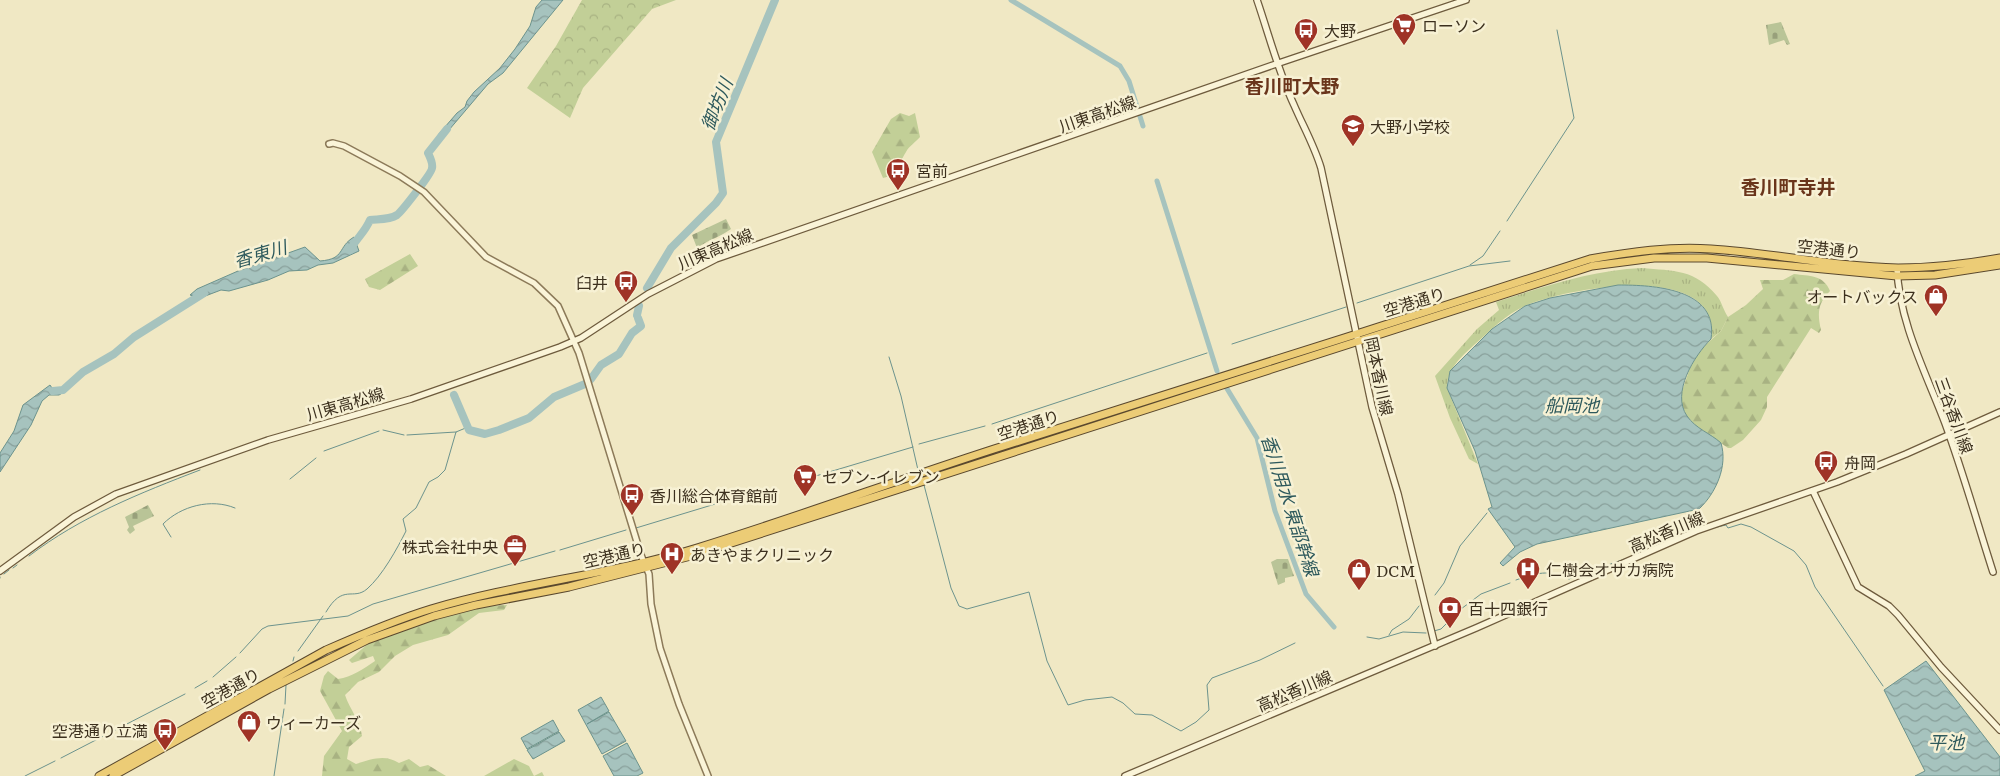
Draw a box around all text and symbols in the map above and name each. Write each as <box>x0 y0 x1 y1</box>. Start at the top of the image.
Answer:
supermarket icon: ローソン <box>1391 12 1417 46</box>
place label: ローソン <box>1422 13 1486 37</box>
bus stop icon: 大野 <box>1293 17 1319 51</box>
place label: 大野 <box>1324 18 1356 42</box>
district label: 香川町大野 <box>1244 71 1340 99</box>
water label: 御坊川 <box>693 72 739 134</box>
street label: 川東高松線 <box>1055 89 1139 137</box>
school or university icon: 大野小学校 <box>1340 113 1366 147</box>
place label: 大野小学校 <box>1370 114 1450 138</box>
bus stop icon: 宮前 <box>885 157 911 191</box>
place label: 宮前 <box>916 158 948 182</box>
district label: 香川町寺井 <box>1740 172 1836 200</box>
street label: 川東高松線 <box>673 221 757 275</box>
water label: 香東川 <box>230 232 292 273</box>
street label: 空港通り <box>1796 233 1862 263</box>
bus stop icon: 臼井 <box>613 269 639 303</box>
place label: 臼井 <box>576 270 608 294</box>
street label: 空港通り <box>1380 280 1448 322</box>
shop icon: オートバックス <box>1923 283 1949 317</box>
place label: オートバックス <box>1806 284 1918 308</box>
street label: 岡本香川線 <box>1360 334 1400 418</box>
street label: 三谷香川線 <box>1930 373 1980 457</box>
street label: 川東高松線 <box>303 380 387 426</box>
water label: 船岡池 <box>1545 391 1601 418</box>
street label: 空港通り <box>994 403 1062 445</box>
water label: 香川用水 東部幹線 <box>1255 431 1327 581</box>
bus stop icon: 舟岡 <box>1813 449 1839 483</box>
place label: 舟岡 <box>1844 450 1876 474</box>
supermarket icon: セブン-イレブン <box>792 463 818 497</box>
place label: セブン-イレブン <box>822 464 940 488</box>
bus stop icon: 香川総合体育館前 <box>619 482 645 516</box>
place label: 香川総合体育館前 <box>650 483 778 507</box>
street label: 高松香川線 <box>1624 504 1708 558</box>
office icon: 株式会社中央 <box>502 533 528 567</box>
place label: 株式会社中央 <box>402 534 498 558</box>
street label: 空港通り <box>580 535 648 573</box>
hospital icon: あきやまクリニック <box>659 541 685 575</box>
place label: あきやまクリニック <box>690 542 834 566</box>
hospital icon: 仁樹会オサカ病院 <box>1515 556 1541 590</box>
shop icon: DCM <box>1346 557 1372 591</box>
place label: 仁樹会オサカ病院 <box>1546 557 1674 581</box>
place label: DCM <box>1376 558 1415 582</box>
bank icon: 百十四銀行 <box>1437 595 1463 629</box>
place label: 百十四銀行 <box>1468 596 1548 620</box>
street label: 空港通り <box>196 661 264 713</box>
street label: 高松香川線 <box>1252 663 1336 717</box>
shop icon: ウィーカーズ <box>236 709 262 743</box>
place label: ウィーカーズ <box>266 710 361 734</box>
bus stop icon: 空港通り立満 <box>152 717 178 751</box>
place label: 空港通り立満 <box>52 718 148 742</box>
water label: 平池 <box>1928 728 1966 755</box>

